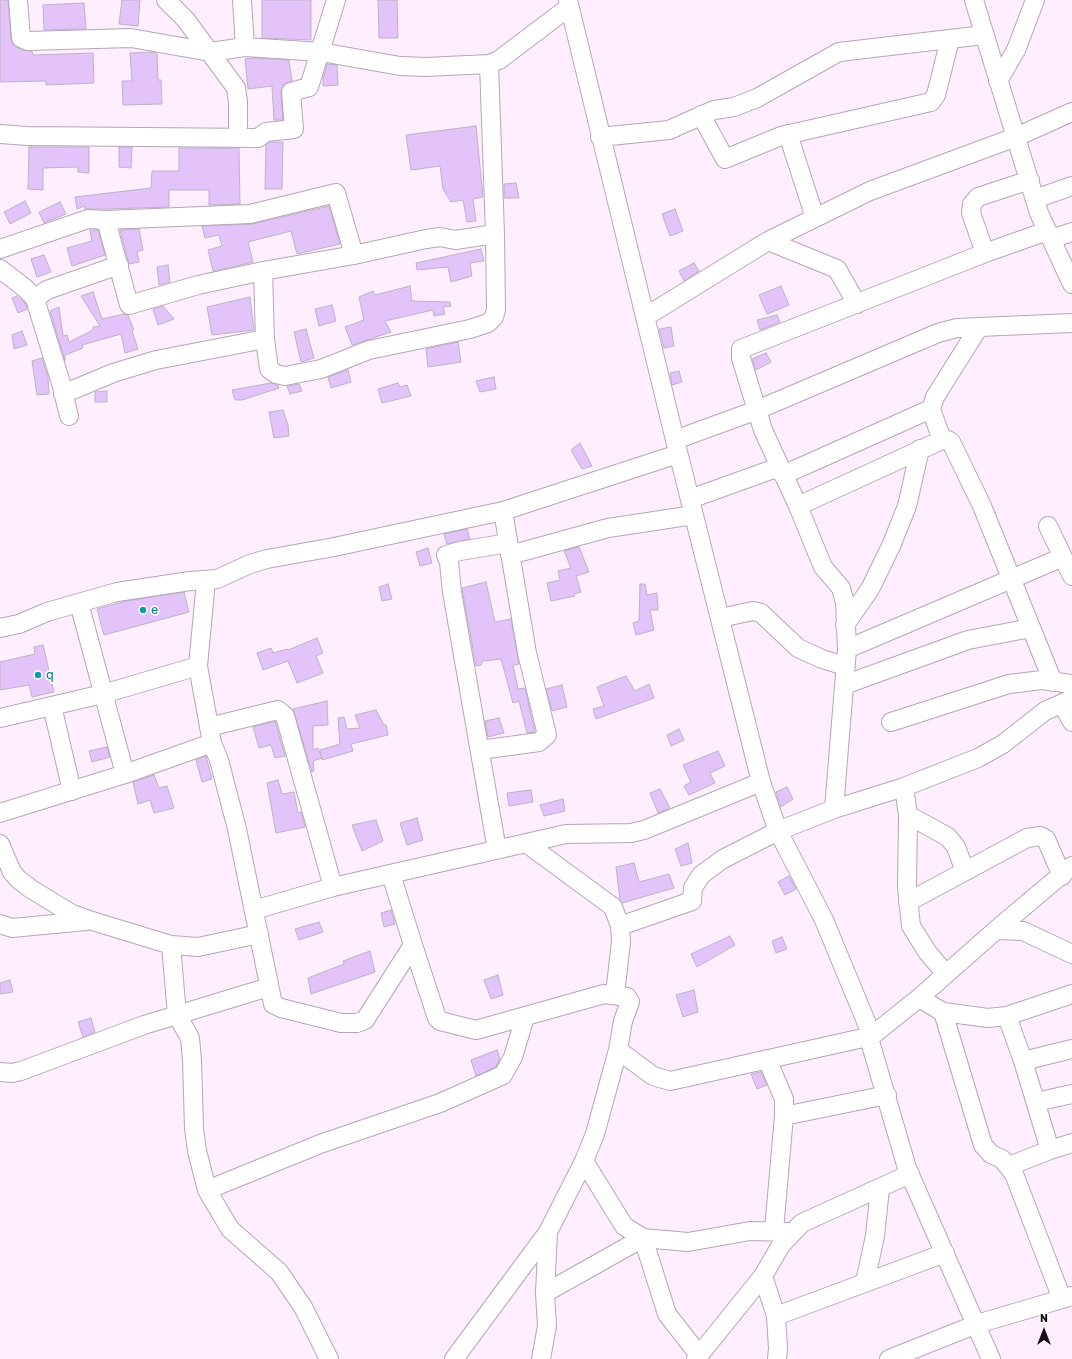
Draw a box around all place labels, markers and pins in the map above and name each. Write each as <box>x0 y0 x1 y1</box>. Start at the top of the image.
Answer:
place label: e <box>151 602 158 618</box>
marker: e <box>138 605 148 615</box>
place label: q <box>46 667 54 683</box>
marker: q <box>33 670 43 680</box>

